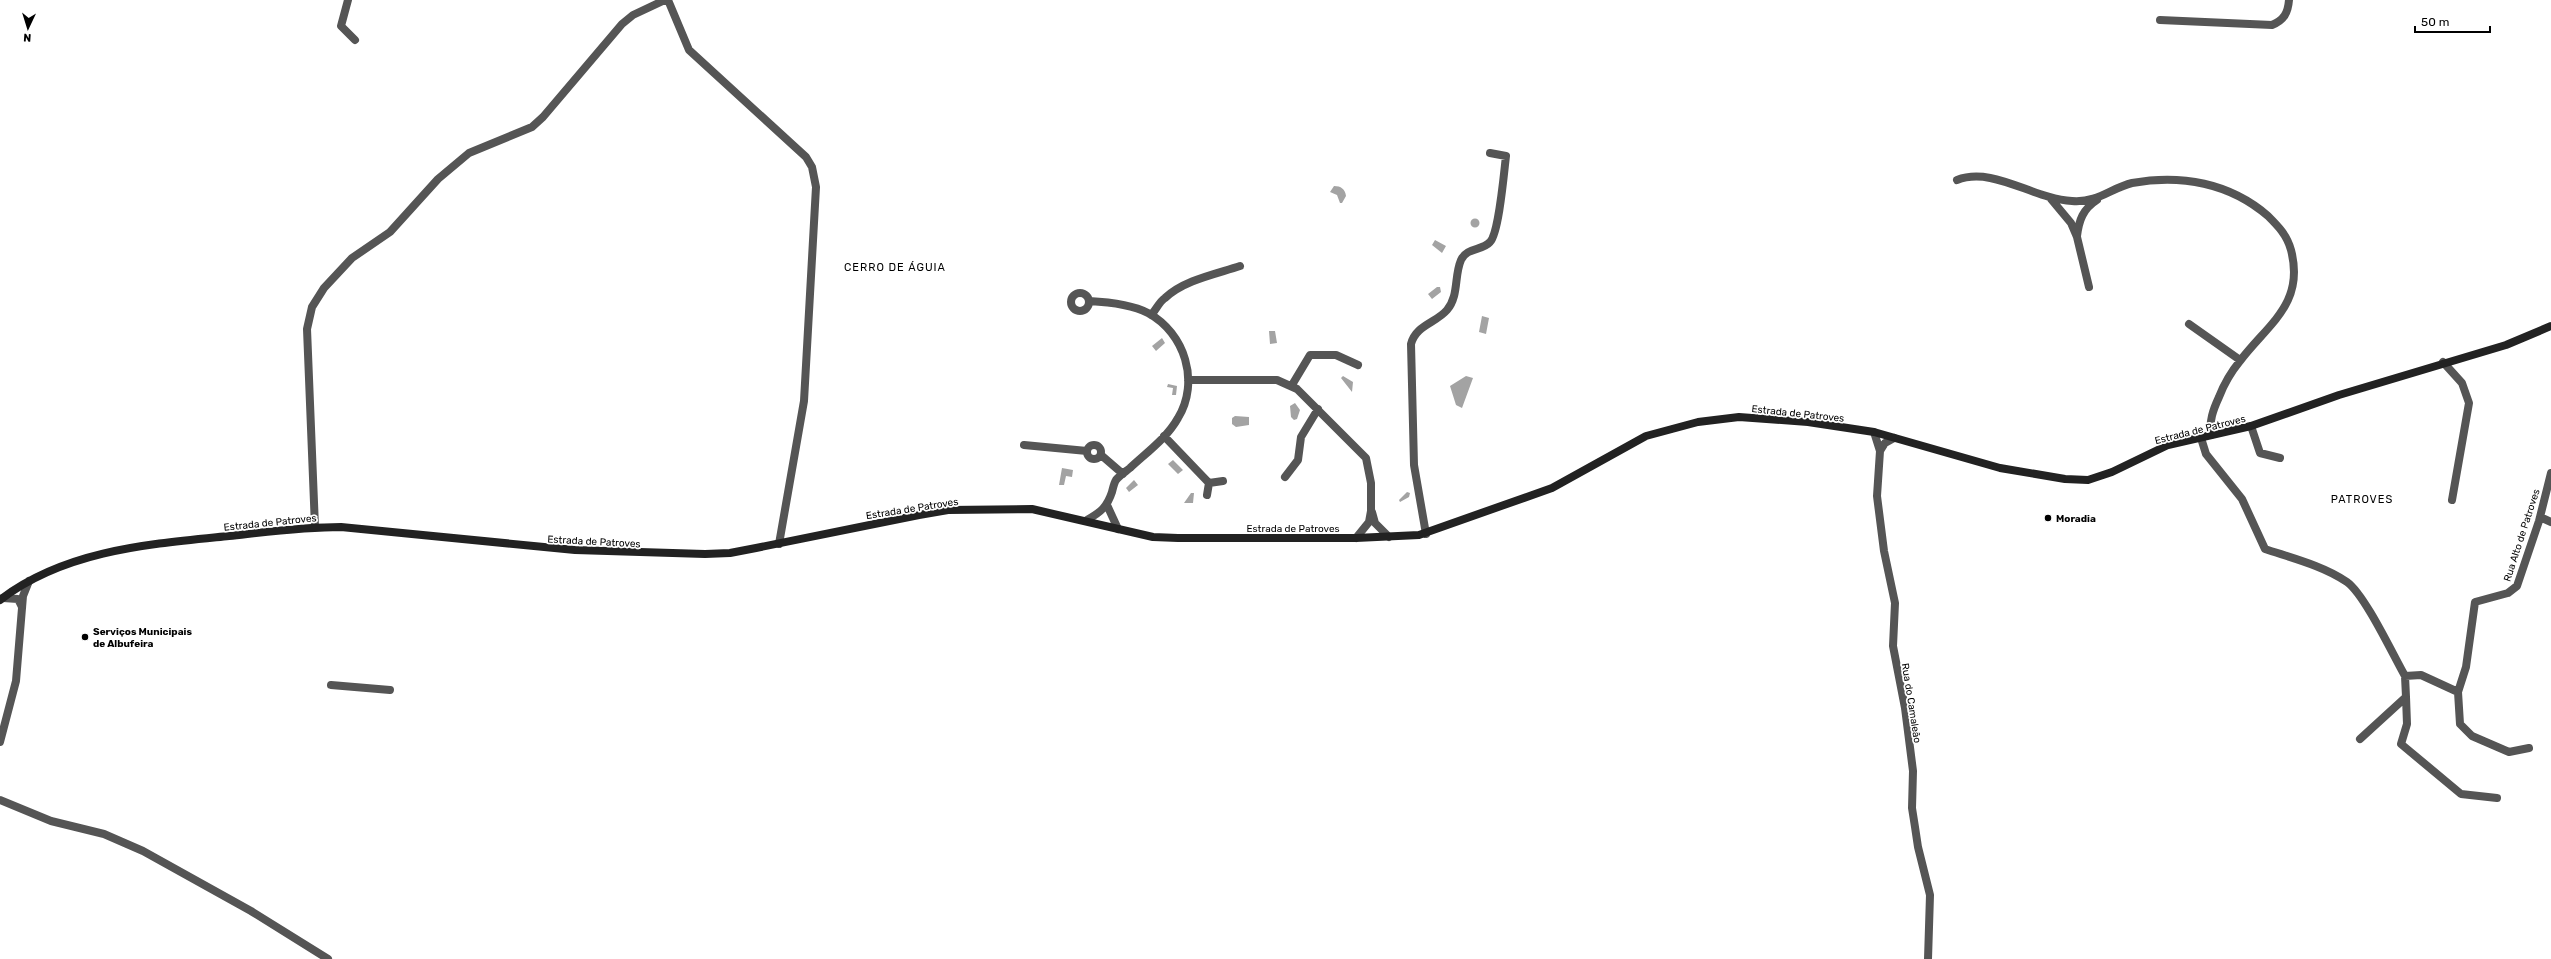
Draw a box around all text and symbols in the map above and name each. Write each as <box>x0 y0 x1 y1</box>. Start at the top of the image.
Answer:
north arrow <box>8 8 48 48</box>
scale bar <box>2415 8 2490 34</box>
text: 50 m <box>2421 15 2449 29</box>
text: N <box>23 31 32 44</box>
district label: CERRO DE ÁGUIA <box>844 261 946 274</box>
street label: Estrada de Patroves <box>1751 403 1845 425</box>
street label: Estrada de Patroves <box>2154 413 2247 447</box>
street label: Rua Alto de Patroves <box>2501 488 2543 583</box>
district label: PATROVES <box>2331 493 2393 506</box>
street label: Estrada de Patroves <box>865 496 959 522</box>
street label: Estrada de Patroves <box>223 512 317 534</box>
marker: Moradia <box>2043 513 2053 523</box>
place label: Moradia <box>2056 513 2096 525</box>
street label: Estrada de Patroves <box>1246 523 1340 535</box>
street label: Estrada de Patroves <box>547 534 641 550</box>
place label: Serviços Municipais de Albufeira <box>93 626 192 650</box>
marker: Serviços Municipais de Albufeira <box>80 632 90 642</box>
street label: Rua do Camaleão <box>1899 662 1923 744</box>

